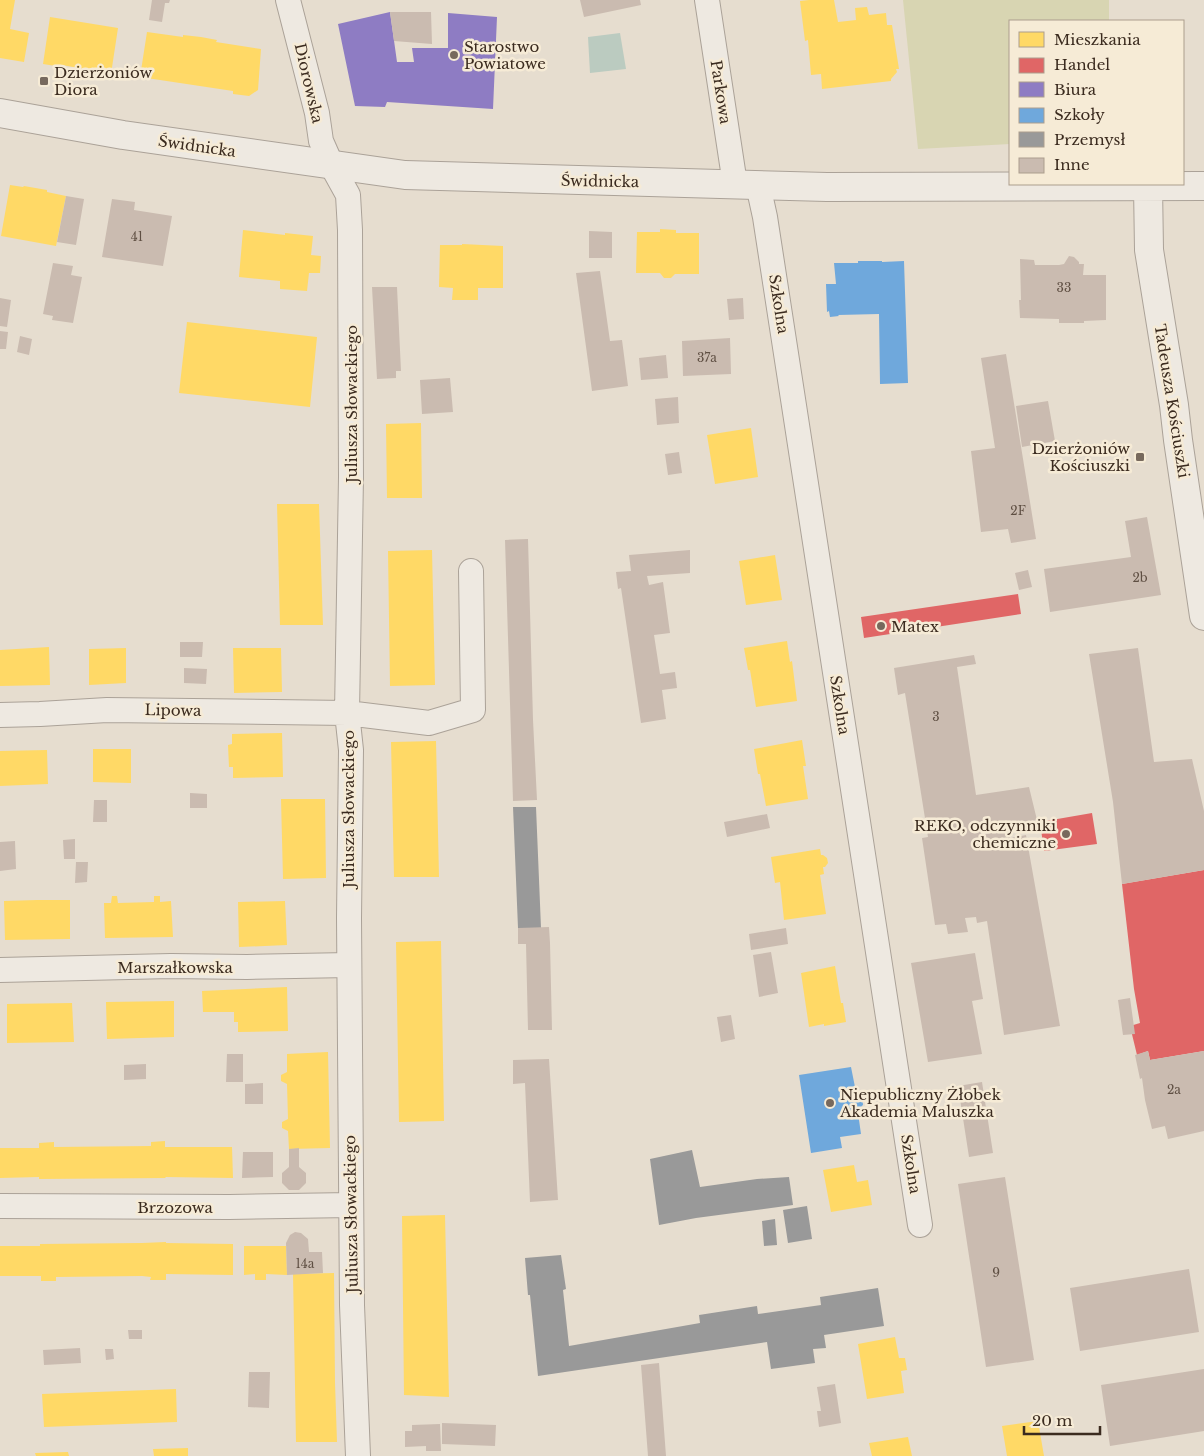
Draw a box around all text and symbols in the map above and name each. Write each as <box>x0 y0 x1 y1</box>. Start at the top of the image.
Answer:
legend <box>1009 20 1184 185</box>
text: Mieszkania <box>1054 30 1141 49</box>
place label: Starostwo Powiatowe <box>464 37 546 73</box>
street label: Diorowska <box>291 41 328 126</box>
marker: Starostwo Powiatowe <box>448 49 460 61</box>
text: Handel <box>1054 55 1110 74</box>
street label: Parkowa <box>707 59 736 126</box>
place label: Dzierżoniów Diora <box>54 63 152 99</box>
marker: Dzierżoniów Diora <box>38 75 50 87</box>
text: Biura <box>1054 80 1097 99</box>
text: Szkoły <box>1054 105 1105 124</box>
text: Przemysł <box>1054 130 1125 149</box>
street label: Świdnicka <box>157 131 238 161</box>
text: Inne <box>1054 155 1090 174</box>
street label: Świdnicka <box>561 171 640 191</box>
house number: 41 <box>131 229 143 244</box>
street label: Szkolna <box>765 273 793 336</box>
house number: 33 <box>1057 280 1071 295</box>
street label: Tadeusza Kościuszki <box>1150 323 1194 479</box>
street label: Juliusza Słowackiego <box>342 325 361 485</box>
house number: 37a <box>697 350 717 365</box>
place label: Dzierżoniów Kościuszki <box>1032 439 1130 475</box>
marker: Dzierżoniów Kościuszki <box>1134 451 1146 463</box>
house number: 2F <box>1010 503 1026 518</box>
house number: 2b <box>1132 570 1148 585</box>
place label: Matex <box>891 617 939 636</box>
marker: Matex <box>875 620 887 632</box>
street label: Szkolna <box>826 674 854 737</box>
street label: Lipowa <box>145 700 202 720</box>
house number: 3 <box>932 709 940 724</box>
street label: Juliusza Słowackiego <box>339 730 358 890</box>
place label: REKO, odczynniki chemiczne <box>914 816 1056 852</box>
marker: REKO, odczynniki chemiczne <box>1060 828 1072 840</box>
street label: Marszałkowska <box>117 958 233 977</box>
house number: 2a <box>1167 1082 1181 1097</box>
place label: Niepubliczny Żłobek Akademia Maluszka <box>839 1085 1002 1121</box>
marker: Niepubliczny Żłobek Akademia Maluszka <box>824 1097 836 1109</box>
street label: Szkolna <box>897 1133 925 1196</box>
street label: Juliusza Słowackiego <box>340 1135 362 1295</box>
street label: Brzozowa <box>137 1198 213 1217</box>
house number: 14a <box>295 1256 315 1271</box>
house number: 9 <box>992 1265 1000 1280</box>
scale bar <box>1024 1404 1100 1436</box>
text: 20 m <box>1032 1411 1072 1430</box>

